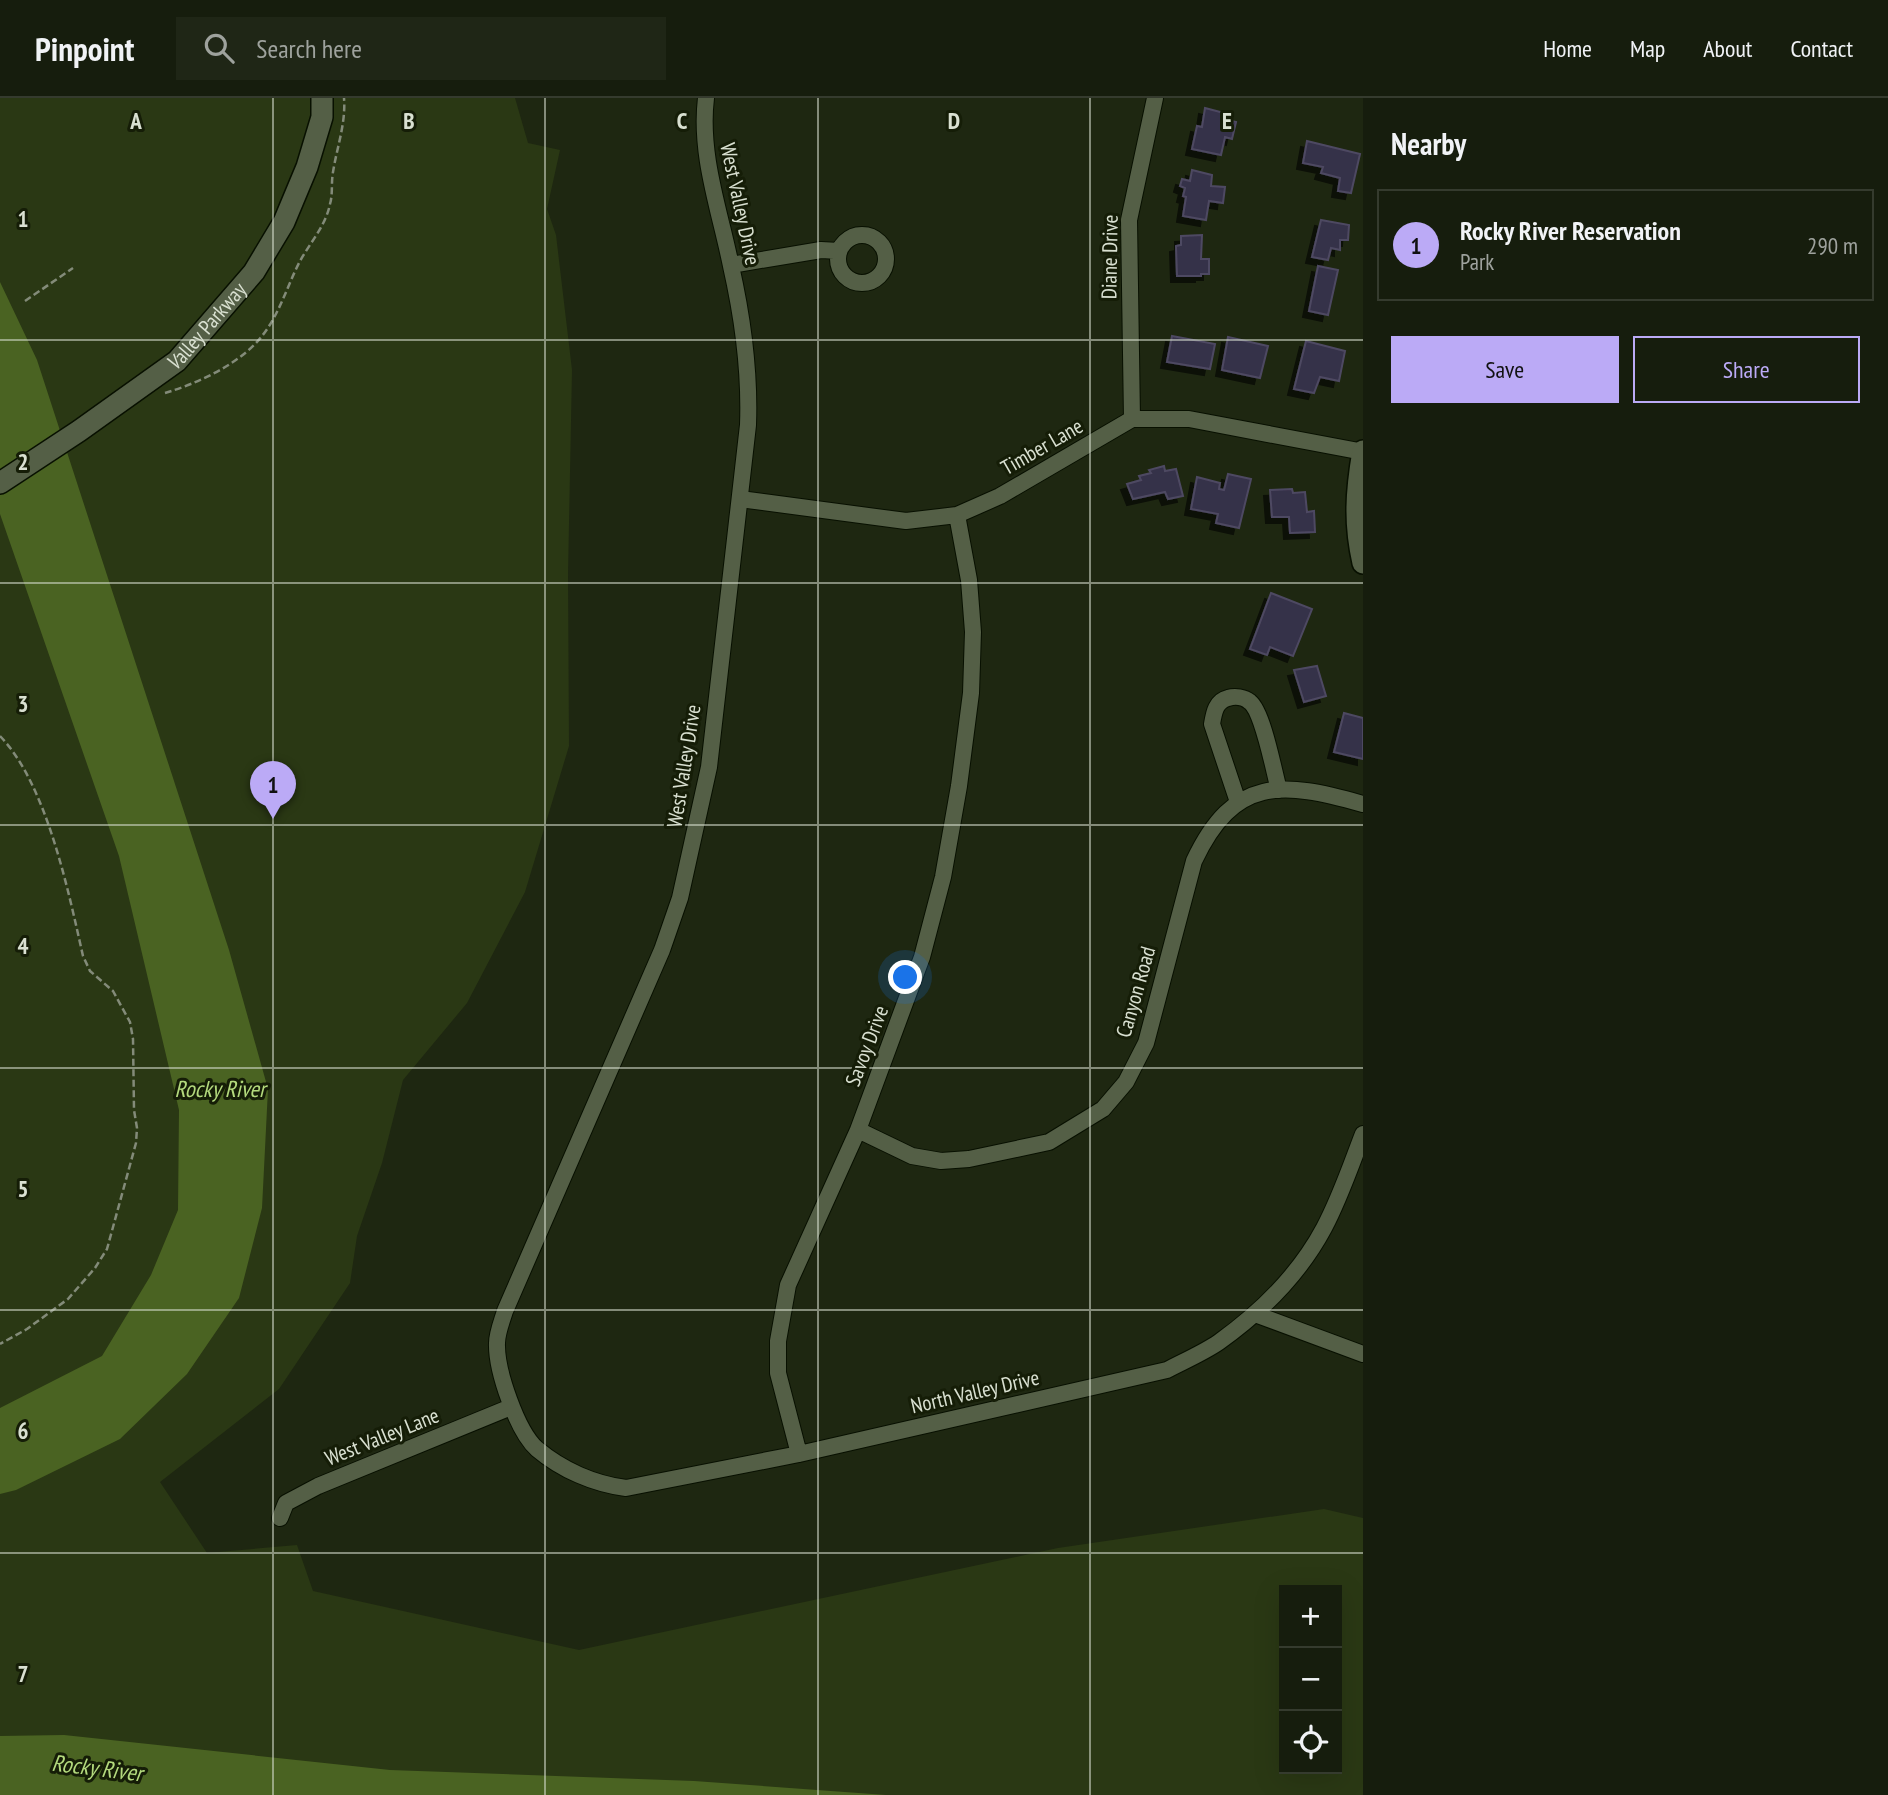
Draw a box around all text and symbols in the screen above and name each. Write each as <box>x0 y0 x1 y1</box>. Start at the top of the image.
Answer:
search box <box>176 17 666 80</box>
text: Pinpoint <box>35 27 134 70</box>
icon: search <box>200 29 238 67</box>
text: Search here <box>256 32 362 65</box>
text: Home <box>1543 33 1592 64</box>
text: Map <box>1630 33 1665 64</box>
text: About <box>1703 33 1752 64</box>
text: Contact <box>1790 33 1853 64</box>
text: A <box>129 106 142 135</box>
text: B <box>403 106 415 135</box>
text: C <box>677 106 688 135</box>
text: D <box>948 106 960 135</box>
text: E <box>1222 106 1232 135</box>
text: Nearby <box>1391 124 1466 163</box>
street label: West Valley Drive <box>714 140 767 267</box>
text: 1 <box>18 204 29 233</box>
text: Rocky River Reservation <box>1460 214 1681 247</box>
street label: Diane Drive <box>1095 215 1124 299</box>
text: 1 <box>1411 231 1422 260</box>
text: 290 m <box>1807 231 1858 260</box>
text: Park <box>1460 247 1494 276</box>
street label: Valley Parkway <box>162 276 252 377</box>
button: Save <box>1391 336 1619 403</box>
button: Share <box>1633 336 1860 403</box>
street label: Timber Lane <box>996 412 1088 481</box>
text: 2 <box>18 447 29 476</box>
text: 3 <box>18 689 29 718</box>
street label: West Valley Drive <box>660 703 707 829</box>
pin: 1 <box>250 761 296 819</box>
text: 4 <box>18 931 29 960</box>
street label: Canyon Road <box>1110 943 1161 1040</box>
your location <box>888 960 922 994</box>
street label: Savoy Drive <box>839 1002 894 1090</box>
water label: Rocky River <box>175 1074 269 1103</box>
text: 5 <box>18 1174 29 1203</box>
street label: North Valley Drive <box>908 1364 1042 1419</box>
street label: West Valley Lane <box>321 1401 443 1472</box>
text: 6 <box>18 1416 29 1445</box>
map controls <box>1279 1585 1342 1774</box>
button: + <box>1279 1585 1342 1648</box>
button: − <box>1279 1648 1342 1711</box>
text: 7 <box>18 1659 29 1688</box>
button: locate <box>1279 1711 1342 1774</box>
water label: Rocky River <box>50 1748 148 1788</box>

